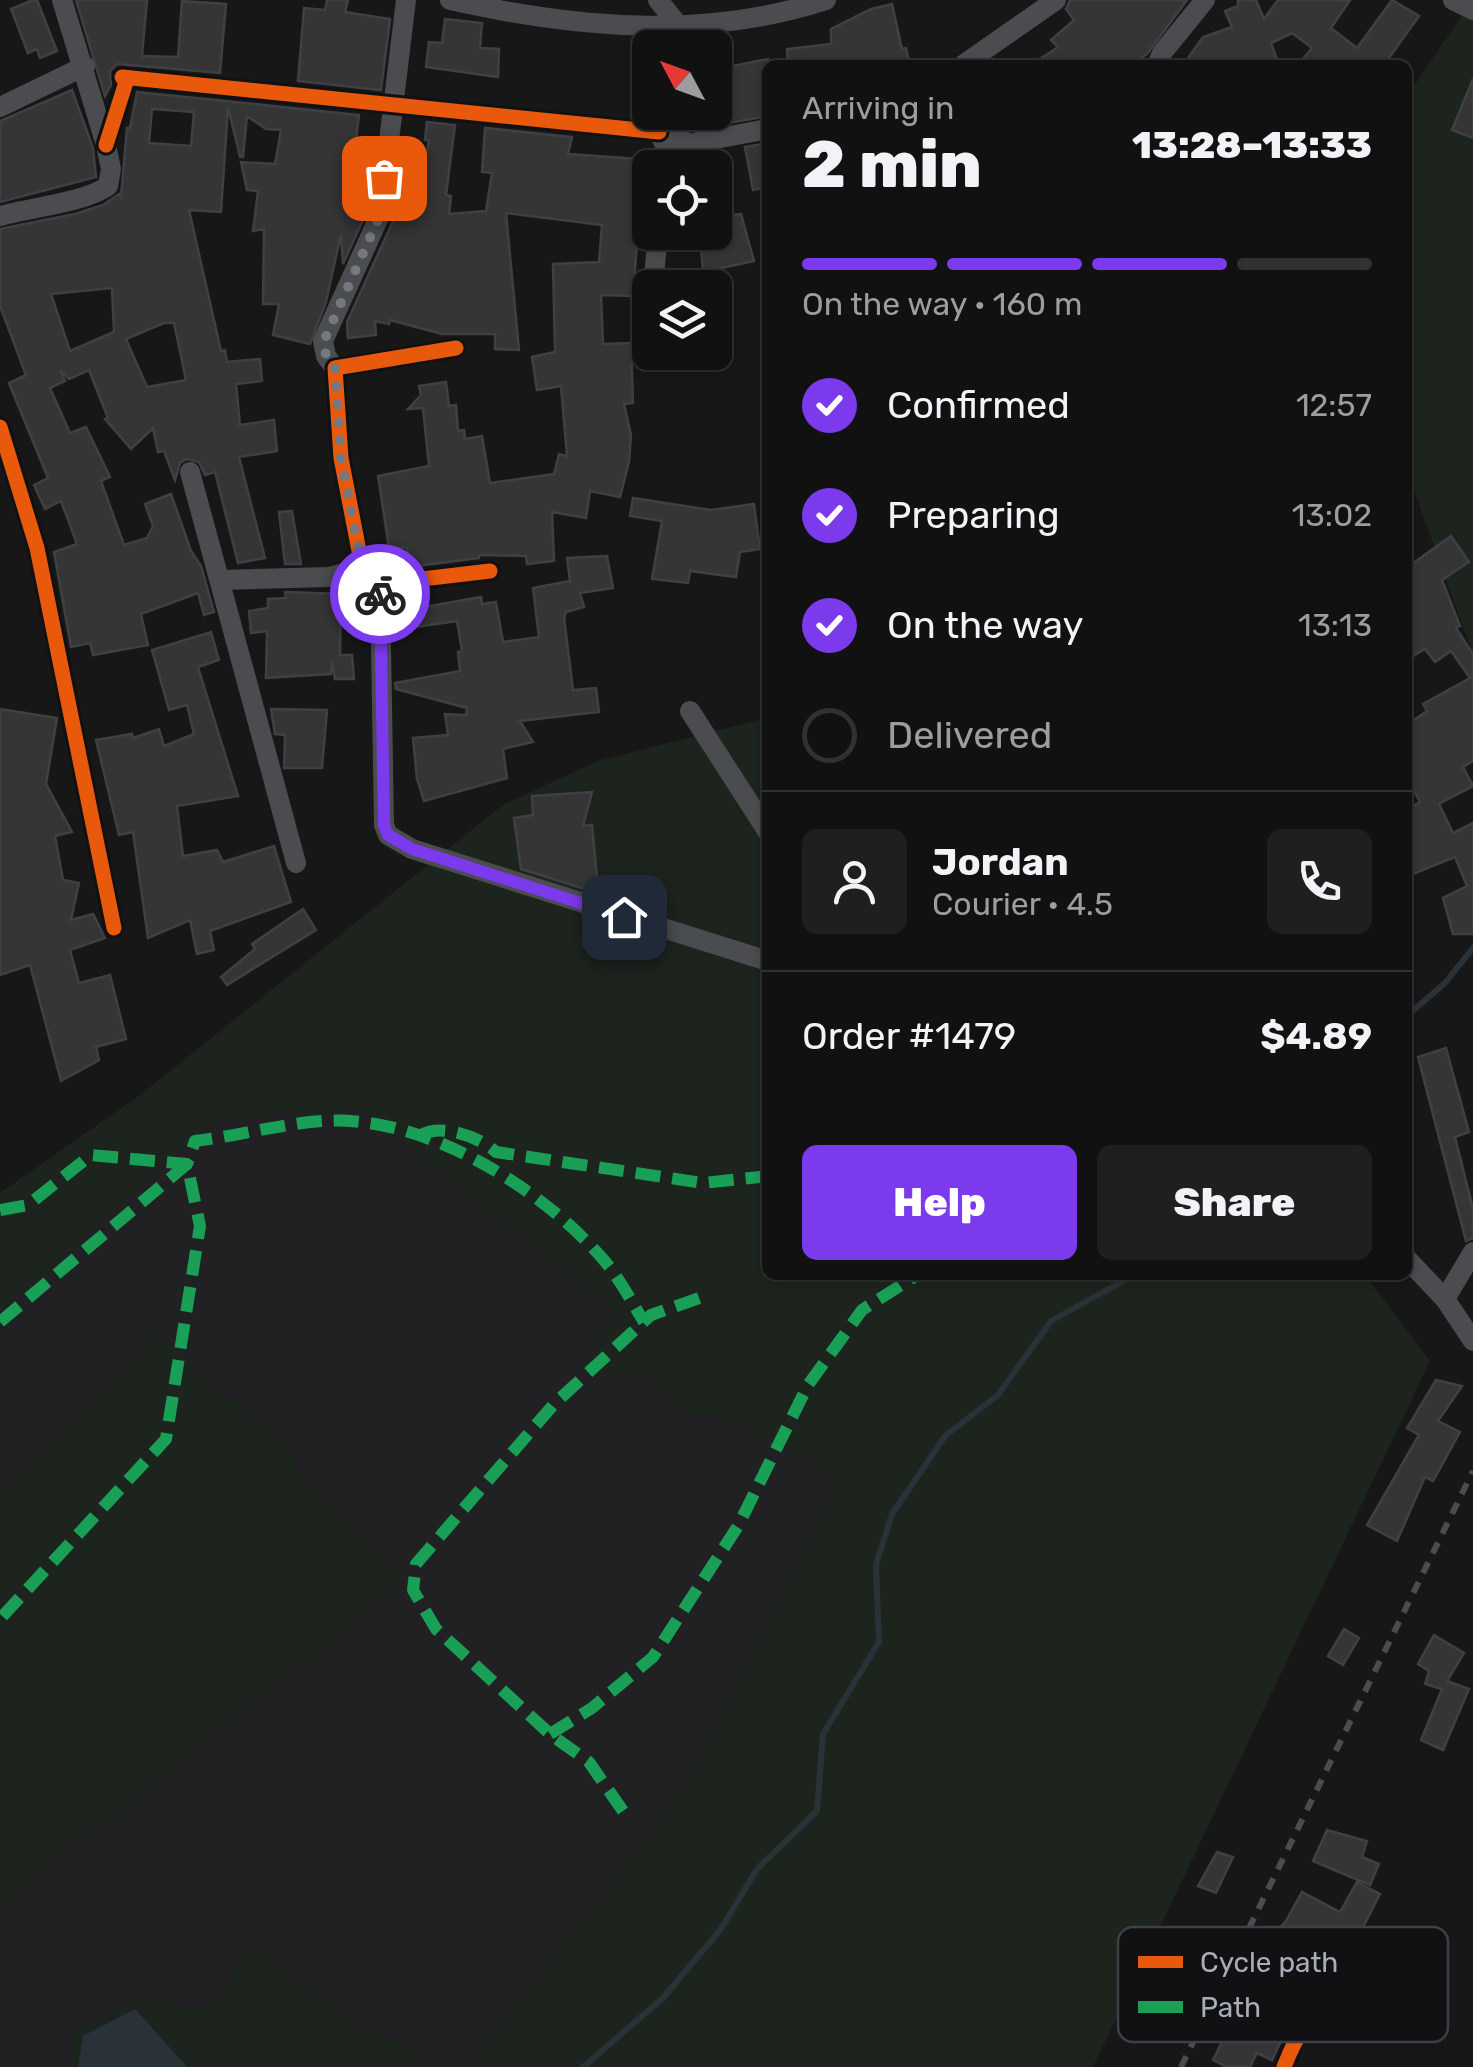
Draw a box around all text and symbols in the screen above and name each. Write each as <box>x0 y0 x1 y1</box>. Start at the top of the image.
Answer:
north arrow <box>632 30 732 130</box>
map controls <box>632 30 732 370</box>
text: Arriving in <box>802 89 954 127</box>
text: 13:28–13:33 <box>1132 122 1372 168</box>
text: 2 min <box>802 126 982 203</box>
pin <box>342 136 427 221</box>
button: locate <box>632 150 732 250</box>
icon: bag <box>357 151 412 206</box>
button: layers <box>632 270 732 370</box>
text: On the way · 160 m <box>802 285 1082 323</box>
icon: check <box>802 378 857 433</box>
text: Confirmed <box>887 382 1070 428</box>
text: 12:57 <box>1296 386 1372 424</box>
icon: check <box>802 488 857 543</box>
text: Preparing <box>887 492 1060 538</box>
text: 13:02 <box>1292 496 1372 534</box>
courier <box>330 544 430 644</box>
icon: bike <box>353 567 408 622</box>
icon: check <box>802 598 857 653</box>
text: On the way <box>887 602 1083 648</box>
text: 13:13 <box>1298 606 1372 644</box>
text: Delivered <box>887 712 1052 758</box>
button: person <box>802 829 907 934</box>
button: phone <box>1267 829 1372 934</box>
text: Jordan <box>932 839 1069 885</box>
pin <box>582 875 667 960</box>
text: Courier · 4.5 <box>932 885 1113 923</box>
icon: home <box>597 890 652 945</box>
text: Order #1479 <box>802 1013 1016 1059</box>
text: $4.89 <box>1260 1013 1372 1059</box>
button: Help <box>802 1145 1077 1260</box>
button: Share <box>1097 1145 1372 1260</box>
legend <box>1118 1927 1448 2042</box>
text: Cycle path <box>1200 1946 1338 1979</box>
text: Path <box>1200 1991 1261 2024</box>

